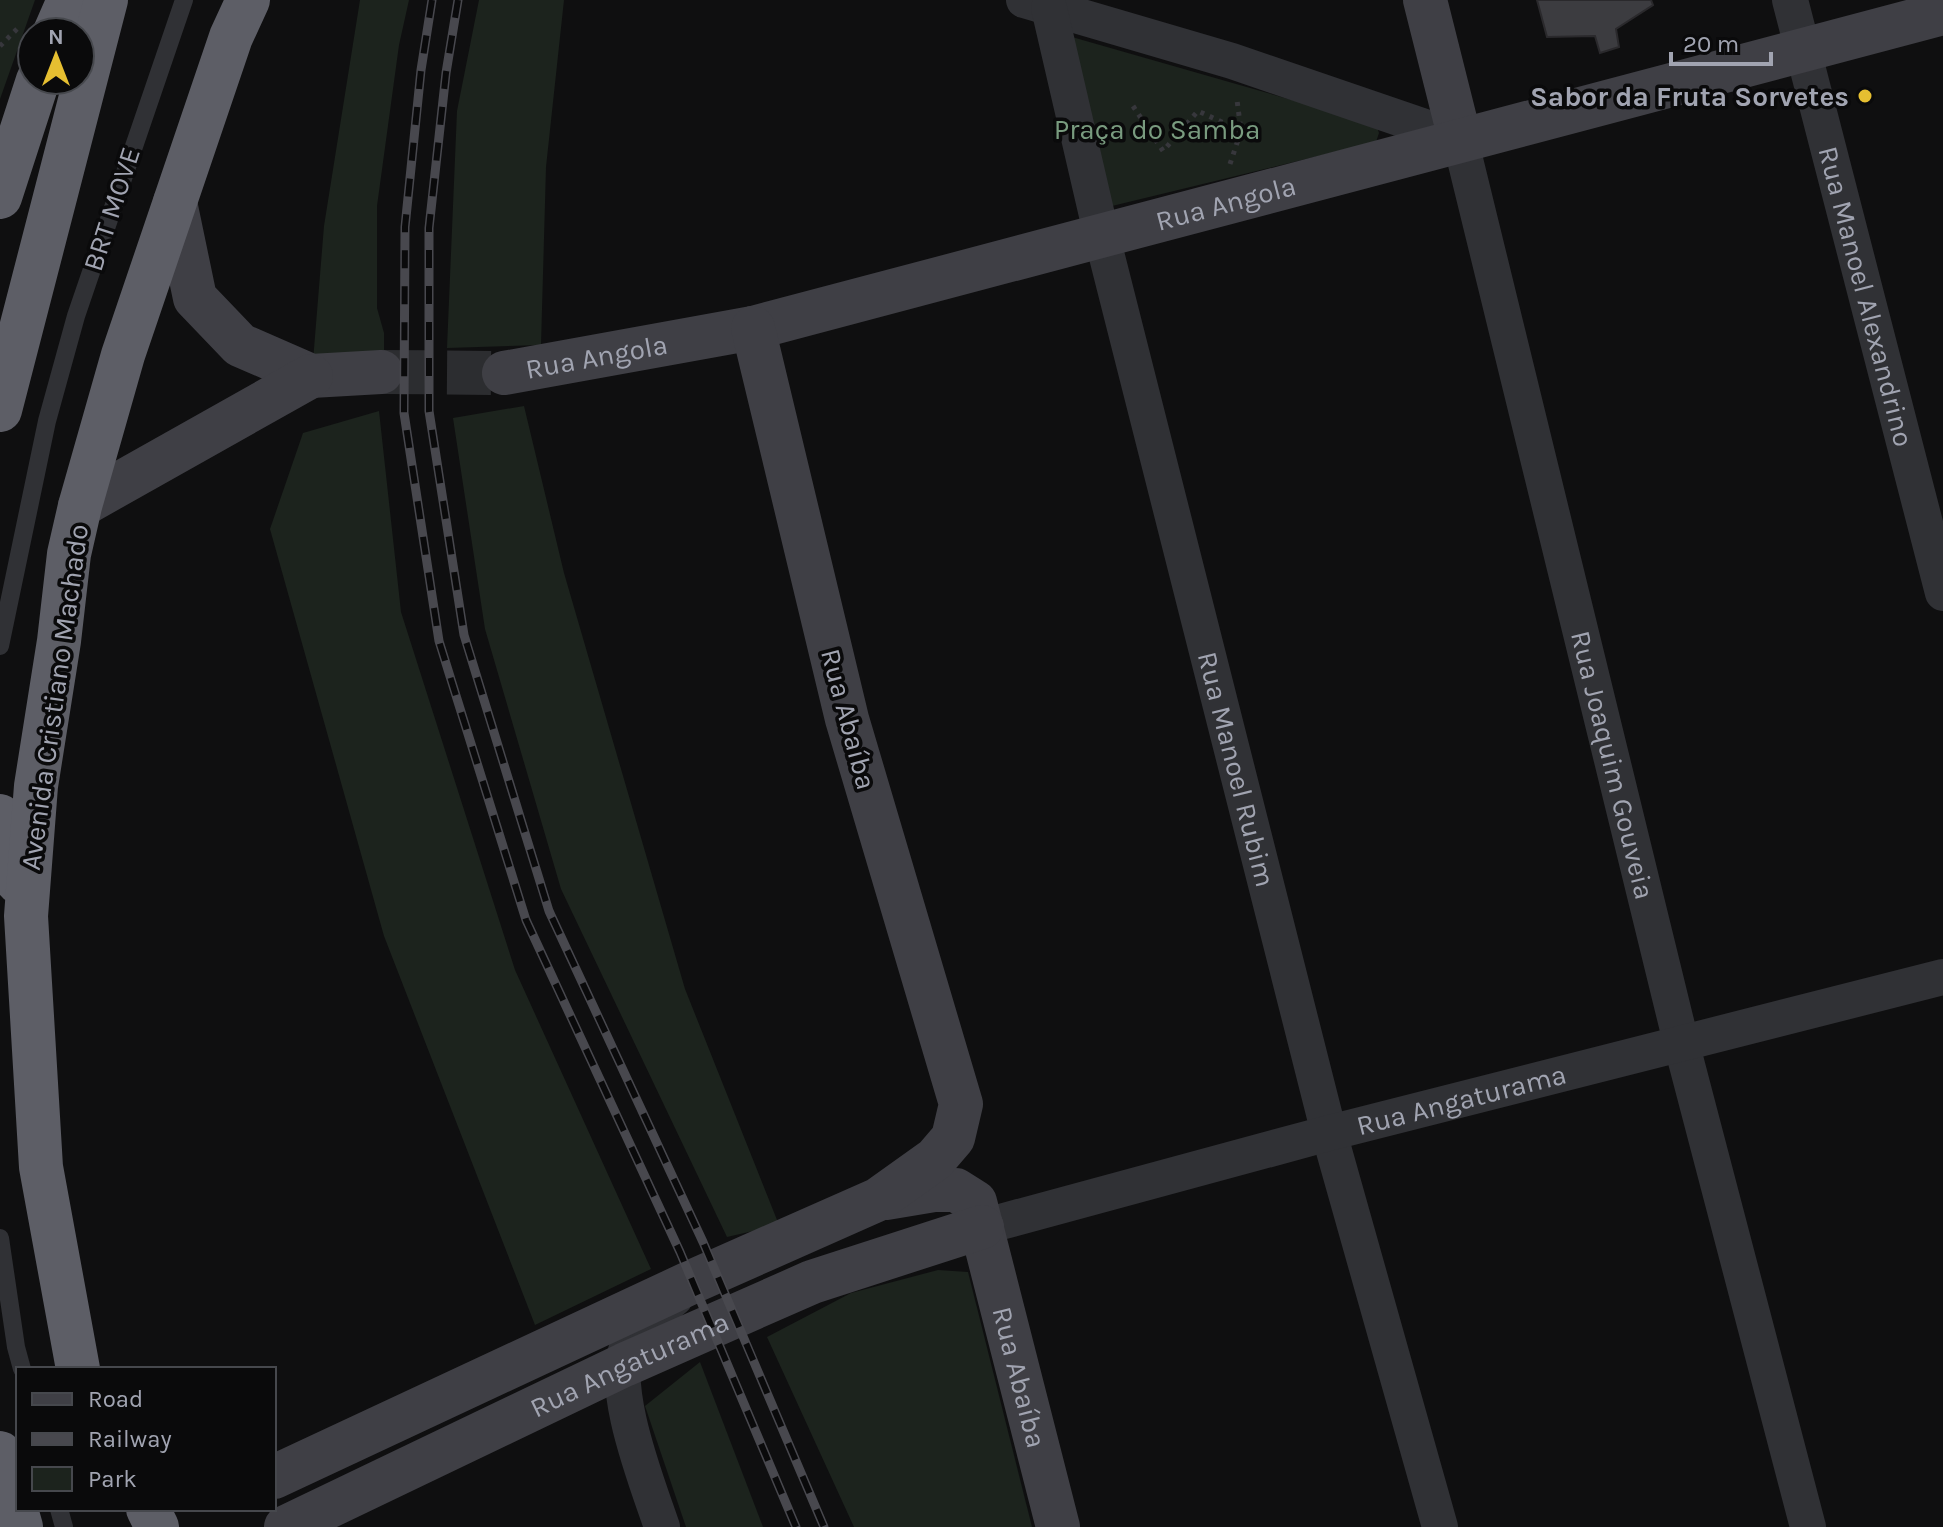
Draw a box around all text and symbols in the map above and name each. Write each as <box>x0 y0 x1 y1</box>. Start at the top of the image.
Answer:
north arrow <box>16 16 96 96</box>
scale bar <box>1671 16 1771 66</box>
text: N <box>48 24 64 50</box>
text: 20 m <box>1683 30 1739 58</box>
place label: Sabor da Fruta Sorvetes <box>1530 80 1849 113</box>
marker: Sabor da Fruta Sorvetes <box>1856 87 1874 105</box>
park label: Praça do Samba <box>1054 113 1260 146</box>
street label: BRT MOVE <box>76 143 147 275</box>
street label: Rua Manoel Alexandrino <box>1811 143 1921 450</box>
street label: Rua Angola <box>1152 169 1299 238</box>
street label: Rua Angola <box>523 328 670 386</box>
street label: Avenida Cristiano Machado <box>14 522 95 872</box>
street label: Rua Joaquim Gouveia <box>1564 627 1661 903</box>
street label: Rua Abaíba <box>814 645 883 793</box>
street label: Rua Manoel Rubim <box>1191 648 1282 890</box>
street label: Rua Angaturama <box>1353 1057 1570 1142</box>
street label: Rua Abaíba <box>985 1303 1053 1452</box>
street label: Rua Angaturama <box>525 1305 734 1425</box>
legend <box>16 1367 276 1511</box>
text: Road <box>88 1385 143 1413</box>
text: Railway <box>88 1425 172 1453</box>
text: Park <box>88 1465 137 1493</box>

